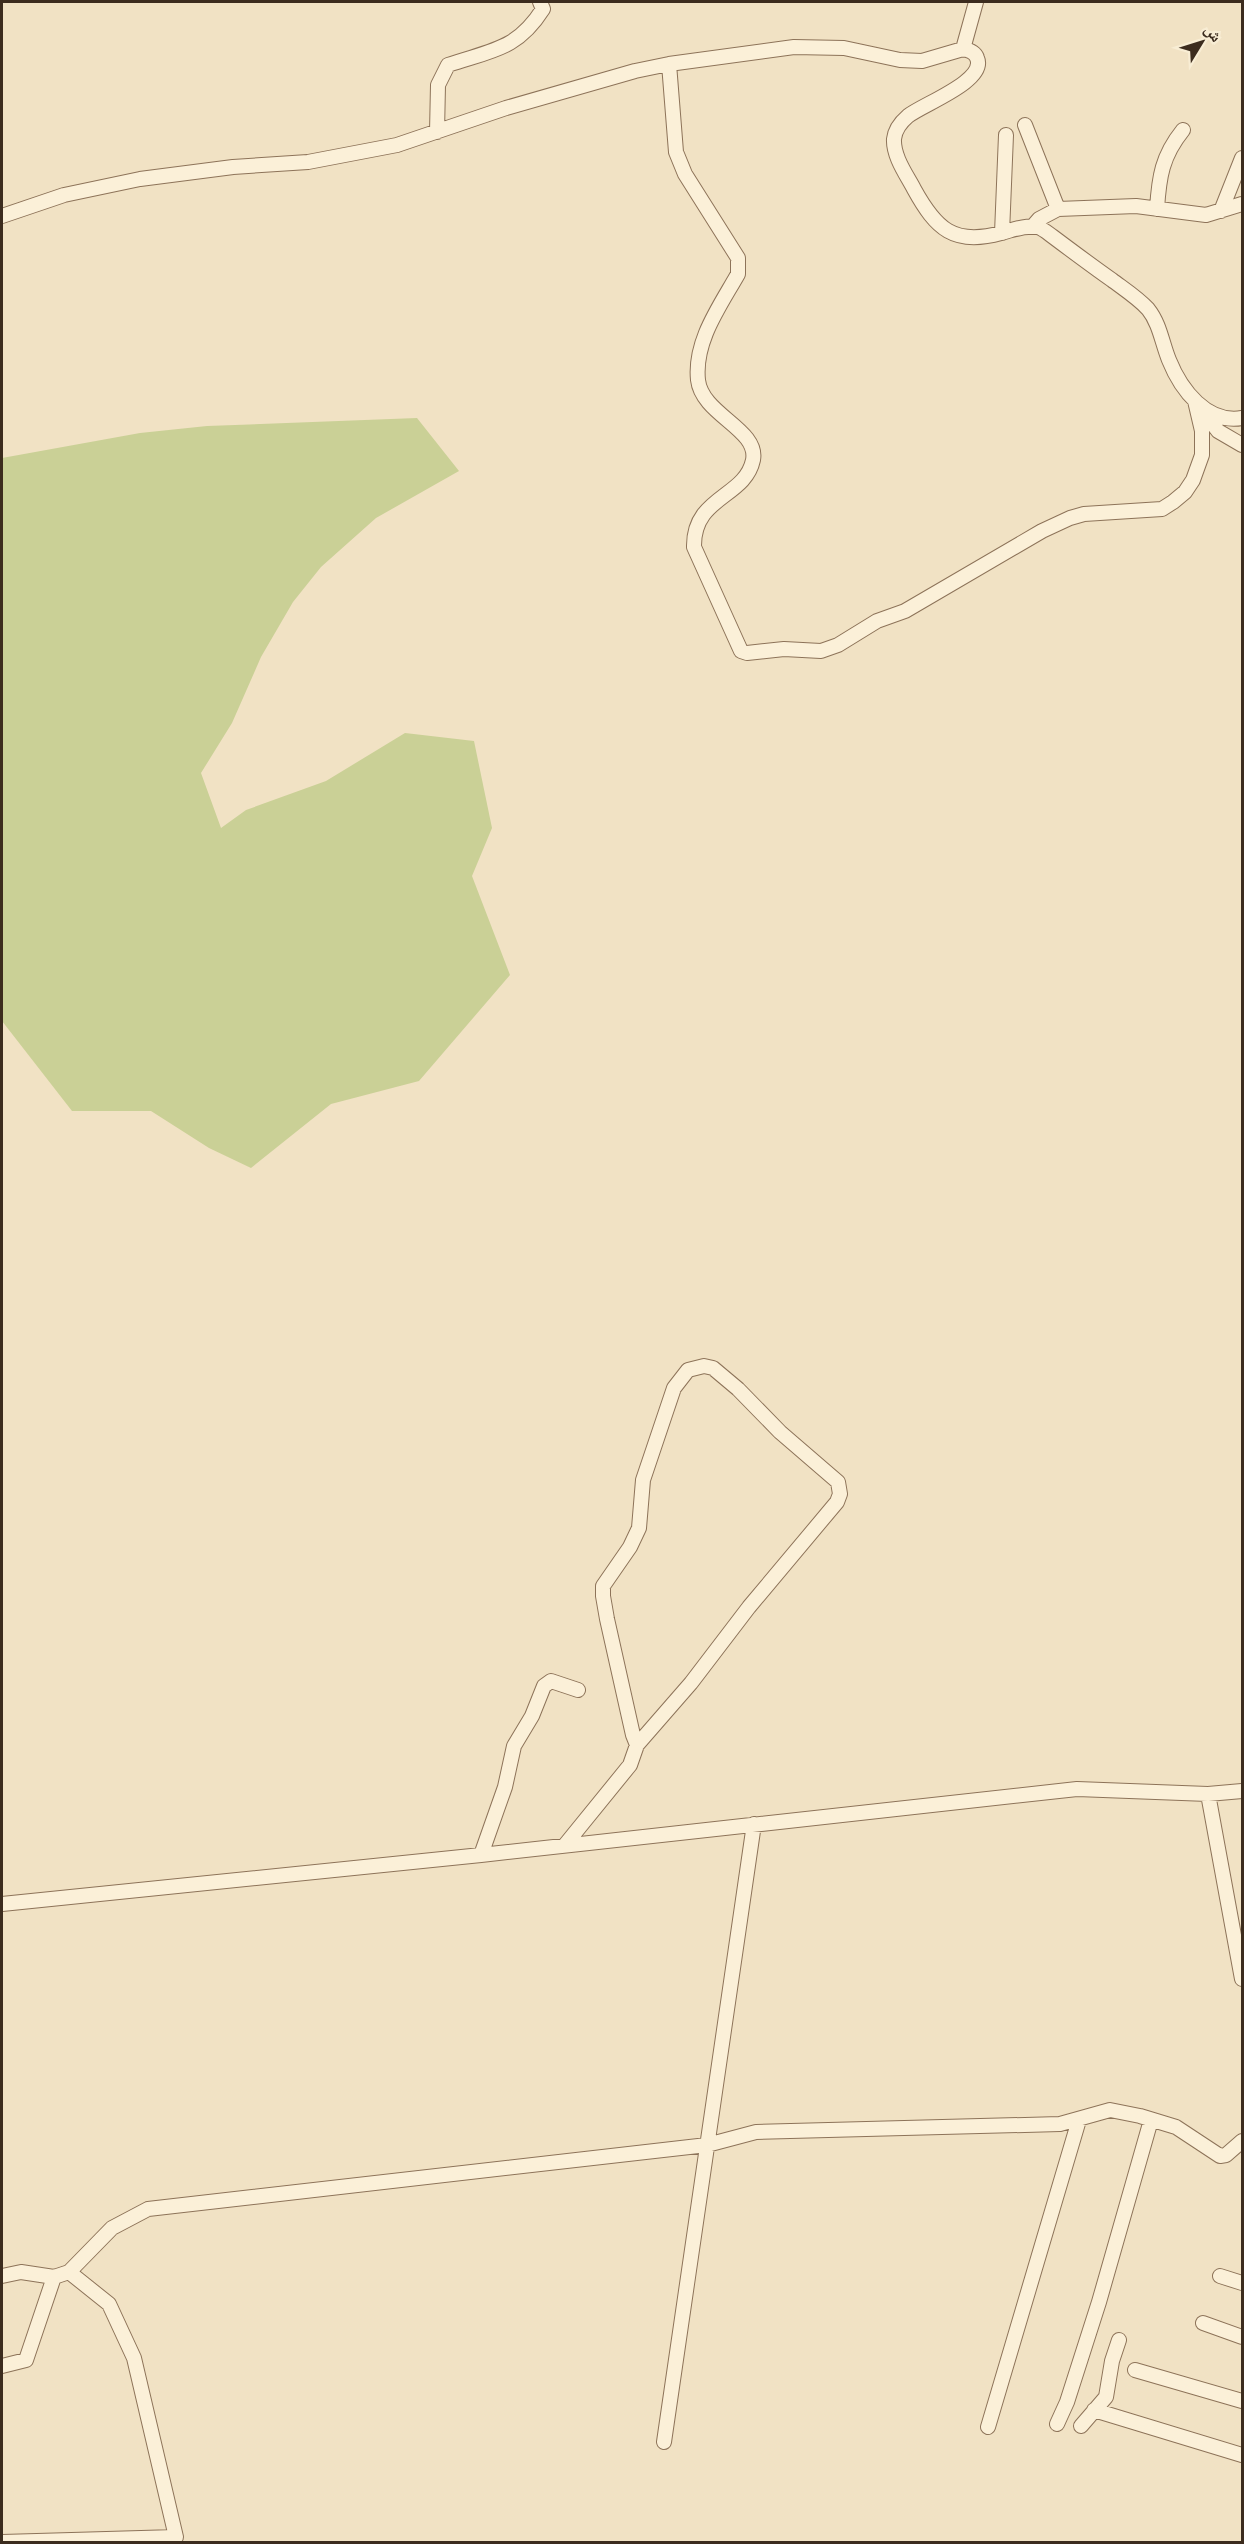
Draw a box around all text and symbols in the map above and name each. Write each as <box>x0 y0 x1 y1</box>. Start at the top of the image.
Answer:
north arrow <box>1172 12 1232 72</box>
text: ش <box>1201 20 1227 46</box>

